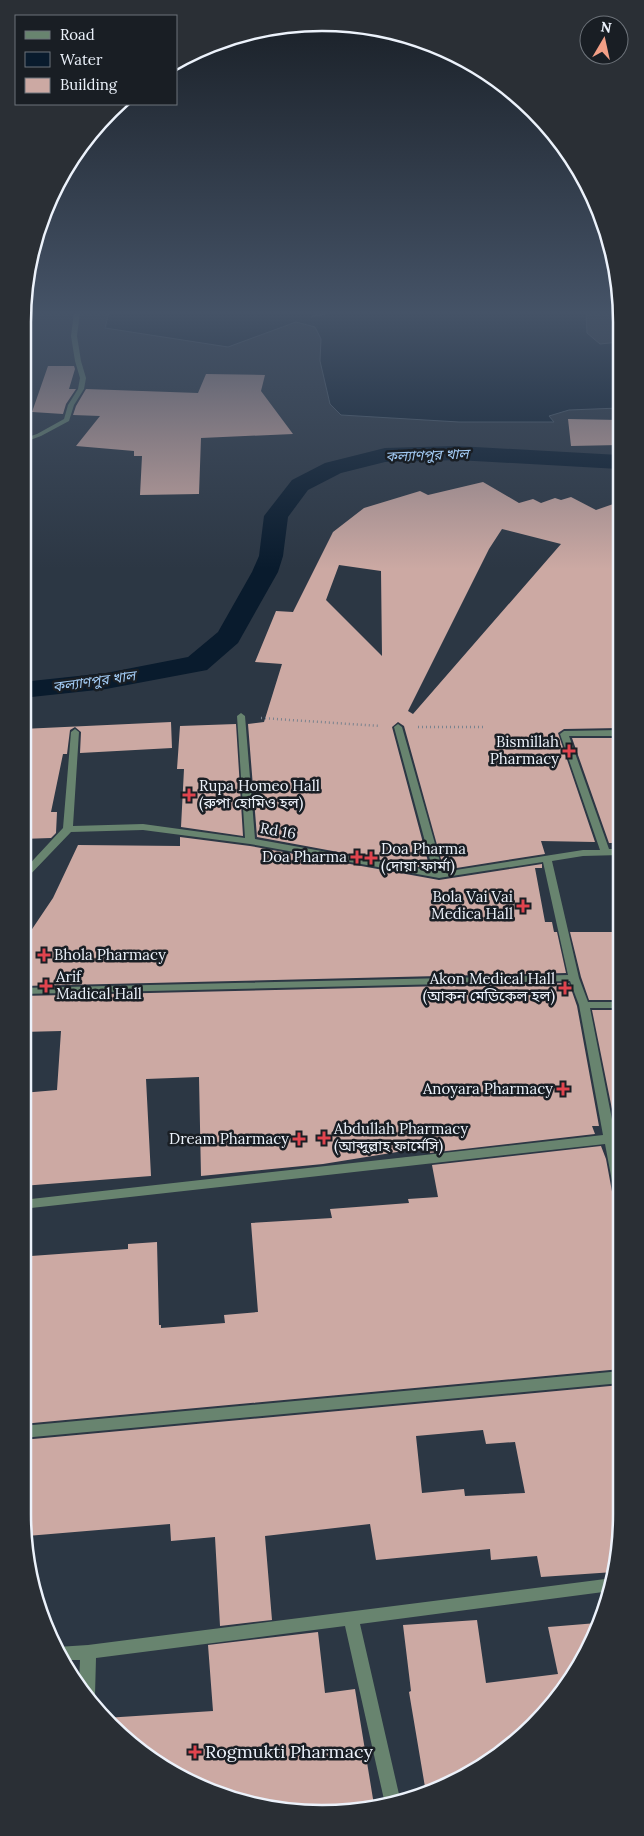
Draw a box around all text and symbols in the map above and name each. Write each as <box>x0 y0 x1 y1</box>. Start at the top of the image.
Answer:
legend <box>15 15 178 105</box>
north arrow <box>579 15 629 65</box>
text: N <box>599 17 613 37</box>
text: Road <box>60 25 95 44</box>
text: Water <box>60 50 103 69</box>
text: Building <box>60 75 118 94</box>
water label: কল্যাণপুর খাল <box>385 444 472 465</box>
water label: কল্যাণপুর খাল <box>52 666 139 696</box>
place label: Bismillah Pharmacy <box>490 732 559 768</box>
marker: Bismillah Pharmacy <box>563 745 575 757</box>
place label: Rupa Homeo Hall (রুপা হোমিও হল) <box>199 776 320 813</box>
marker: Rupa Homeo Hall (রুপা হোমিও হল) <box>183 789 195 801</box>
street label: Rd 16 <box>259 818 298 843</box>
place label: Doa Pharma (দোয়া ফার্মা) <box>381 839 466 876</box>
place label: Doa Pharma <box>262 847 347 866</box>
marker: Doa Pharma <box>351 851 363 863</box>
marker: Doa Pharma (দোয়া ফার্মা) <box>365 852 377 864</box>
place label: Bola Vai Vai Medica Hall <box>431 887 513 923</box>
marker: Bola Vai Vai Medica Hall <box>517 900 529 912</box>
place label: Bhola Pharmacy <box>54 945 166 964</box>
marker: Bhola Pharmacy <box>38 949 50 961</box>
place label: Arif Madical Hall <box>55 967 142 1003</box>
place label: Akon Medical Hall (আকন মেডিকেল হল) <box>423 969 555 1006</box>
marker: Arif Madical Hall <box>40 980 52 992</box>
marker: Akon Medical Hall (আকন মেডিকেল হল) <box>559 982 571 994</box>
place label: Anoyara Pharmacy <box>422 1079 553 1098</box>
marker: Anoyara Pharmacy <box>557 1083 569 1095</box>
place label: Abdullah Pharmacy (আব্দুল্লাহ ফার্মেসি) <box>333 1119 468 1156</box>
place label: Dream Pharmacy <box>169 1129 289 1148</box>
marker: Abdullah Pharmacy (আব্দুল্লাহ ফার্মেসি) <box>318 1132 330 1144</box>
marker: Dream Pharmacy <box>293 1133 305 1145</box>
place label: Rogmukti Pharmacy <box>205 1740 373 1763</box>
marker: Rogmukti Pharmacy <box>189 1746 201 1758</box>

